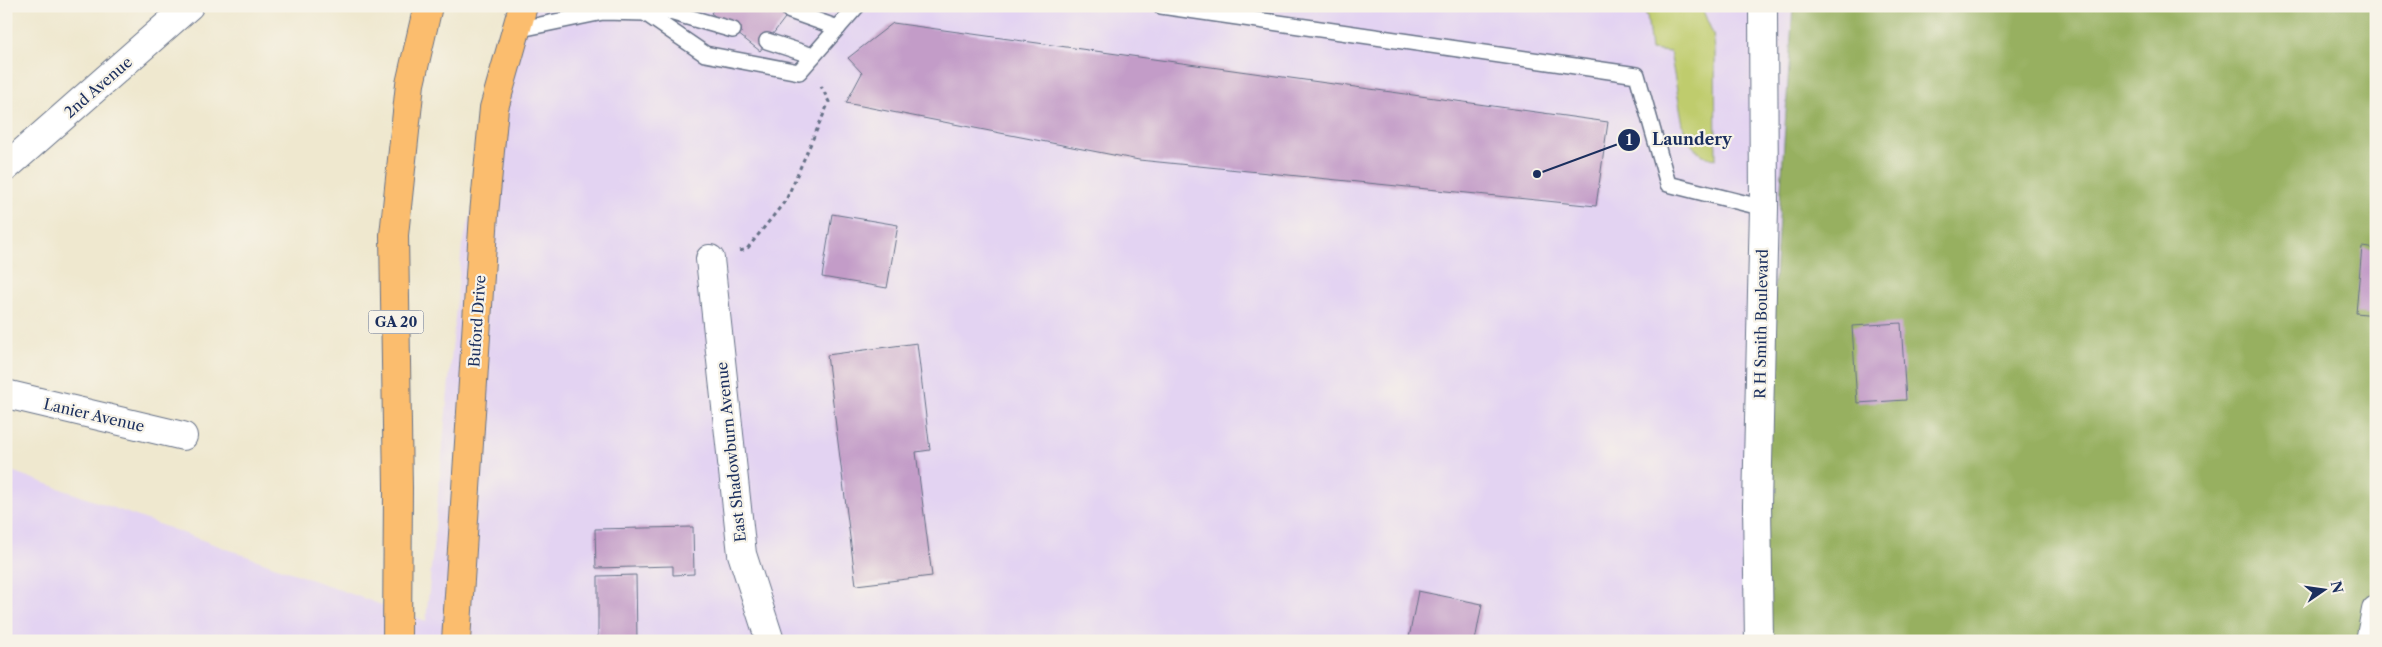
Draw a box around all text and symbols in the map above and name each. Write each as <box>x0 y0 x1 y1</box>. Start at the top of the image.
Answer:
street label: 2nd Avenue <box>60 52 136 122</box>
callout: Laundery <box>1617 124 1741 155</box>
text: Laundery <box>1652 129 1733 149</box>
text: 1 <box>1626 130 1633 149</box>
street label: R H Smith Boulevard <box>1750 249 1772 399</box>
street label: Buford Drive <box>464 274 490 368</box>
road number: GA 20 <box>368 311 424 334</box>
street label: East Shadowburn Avenue <box>712 361 750 543</box>
street label: Lanier Avenue <box>42 394 146 436</box>
north arrow <box>2300 564 2350 614</box>
text: N <box>2327 579 2347 595</box>

